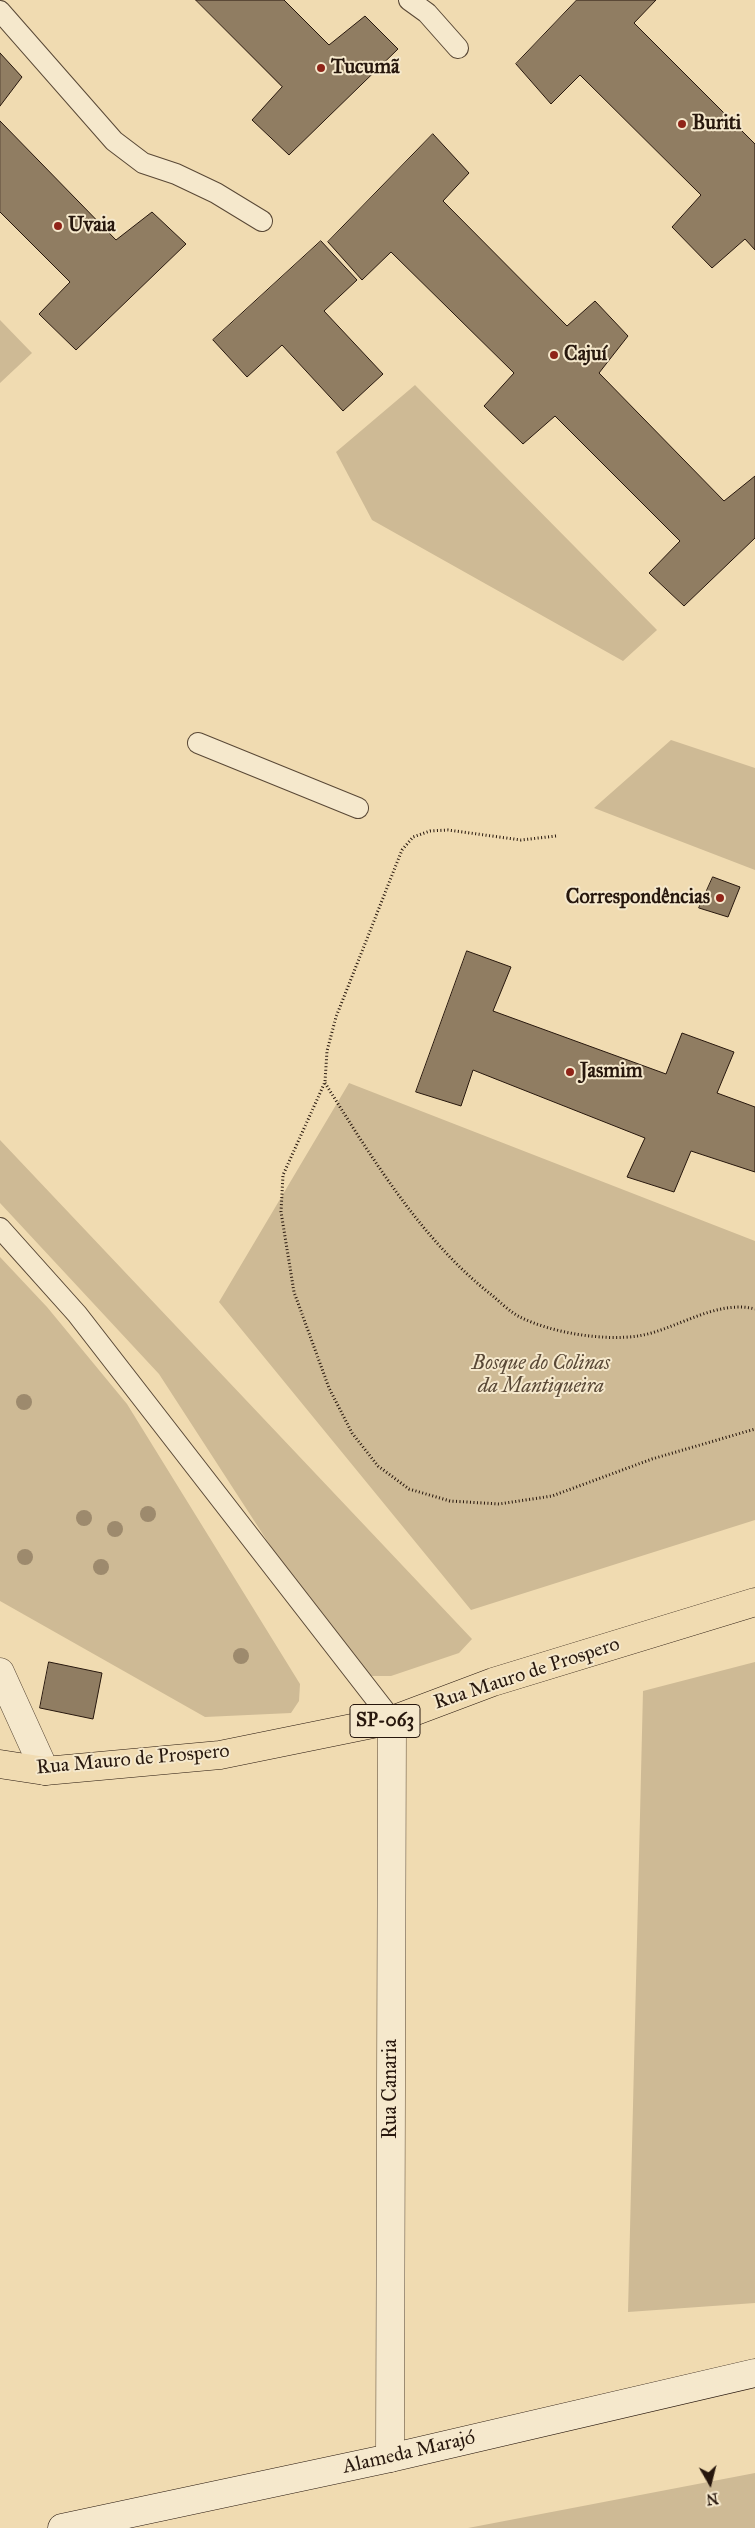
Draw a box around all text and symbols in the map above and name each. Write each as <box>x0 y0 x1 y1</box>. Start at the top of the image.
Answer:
place label: Tucumã <box>331 56 399 80</box>
marker: Tucumã <box>315 62 327 74</box>
place label: Buriti <box>692 112 741 136</box>
marker: Buriti <box>676 118 688 130</box>
place label: Uvaia <box>68 214 116 238</box>
marker: Uvaia <box>52 220 64 232</box>
place label: Cajuí <box>564 343 607 367</box>
marker: Cajuí <box>548 349 560 361</box>
place label: Correspondências <box>566 886 710 910</box>
marker: Correspondências <box>714 892 726 904</box>
place label: Jasmim <box>580 1060 642 1084</box>
marker: Jasmim <box>564 1066 576 1078</box>
park label: Bosque do Colinas da Mantiqueira <box>472 1352 610 1399</box>
street label: Rua Mauro de Prospero <box>431 1633 623 1715</box>
road number: SP-063 <box>350 1704 420 1738</box>
street label: Rua Mauro de Prospero <box>35 1740 231 1780</box>
street label: Rua Canaria <box>379 2039 403 2139</box>
street label: Alameda Marajó <box>340 2426 478 2480</box>
north arrow <box>685 2458 735 2508</box>
text: N <box>705 2489 719 2508</box>

